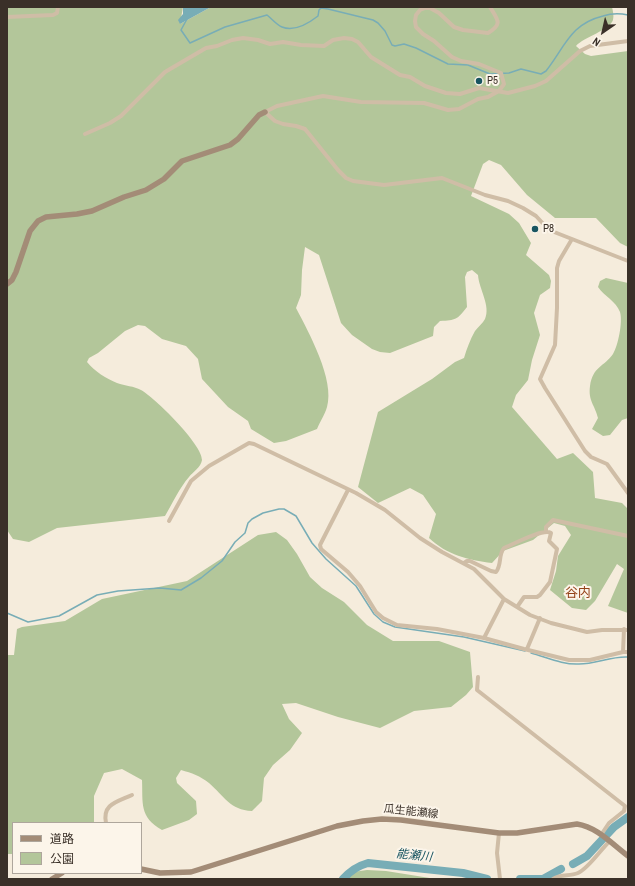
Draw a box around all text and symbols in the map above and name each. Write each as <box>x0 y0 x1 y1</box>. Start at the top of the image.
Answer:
north arrow <box>583 12 623 52</box>
text: N <box>590 34 603 50</box>
place label: P5 <box>487 74 498 88</box>
marker: P5 <box>474 76 484 86</box>
place label: P8 <box>543 222 554 236</box>
marker: P8 <box>530 224 540 234</box>
district label: 谷内 <box>565 586 591 602</box>
street label: 瓜生能瀬線 <box>383 803 439 821</box>
legend <box>12 822 142 874</box>
text: 道路 <box>50 831 74 847</box>
water label: 能瀬川 <box>395 847 433 865</box>
text: 公園 <box>50 851 74 867</box>

